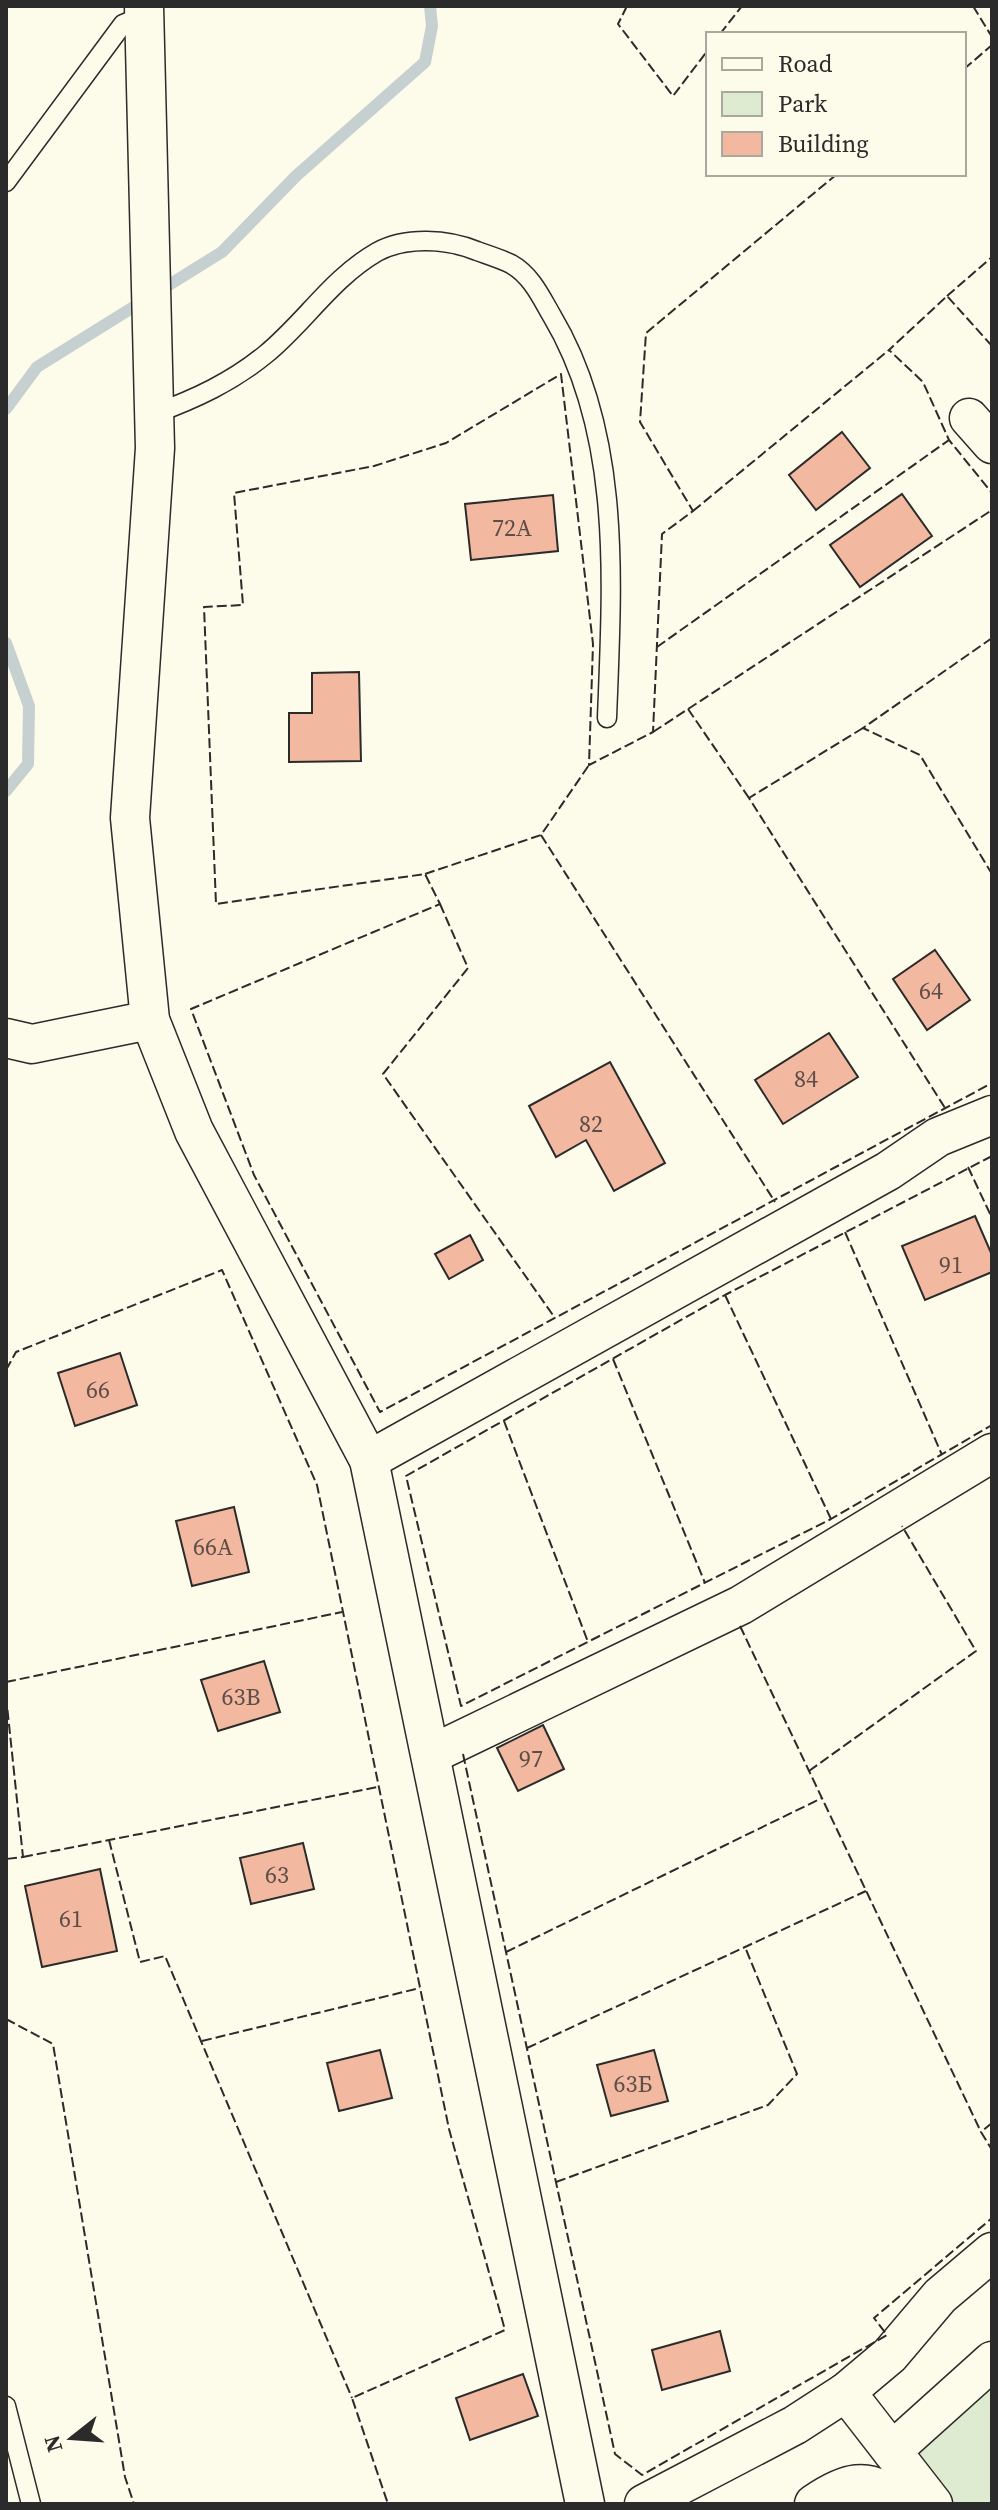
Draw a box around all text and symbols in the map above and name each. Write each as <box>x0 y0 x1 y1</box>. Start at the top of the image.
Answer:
legend <box>706 32 966 176</box>
text: Road <box>778 47 833 80</box>
text: Park <box>778 87 828 120</box>
text: Building <box>778 127 869 160</box>
house number: 72А <box>492 511 532 544</box>
house number: 64 <box>919 974 943 1007</box>
house number: 84 <box>794 1062 818 1095</box>
house number: 82 <box>579 1107 603 1140</box>
house number: 91 <box>939 1248 963 1281</box>
house number: 66 <box>86 1373 110 1406</box>
house number: 66А <box>193 1530 233 1563</box>
house number: 63В <box>221 1680 261 1713</box>
house number: 97 <box>519 1742 543 1775</box>
house number: 63 <box>265 1858 289 1891</box>
house number: 61 <box>59 1902 83 1935</box>
house number: 63Б <box>614 2067 653 2100</box>
north arrow <box>32 2398 112 2478</box>
text: N <box>36 2432 70 2456</box>

